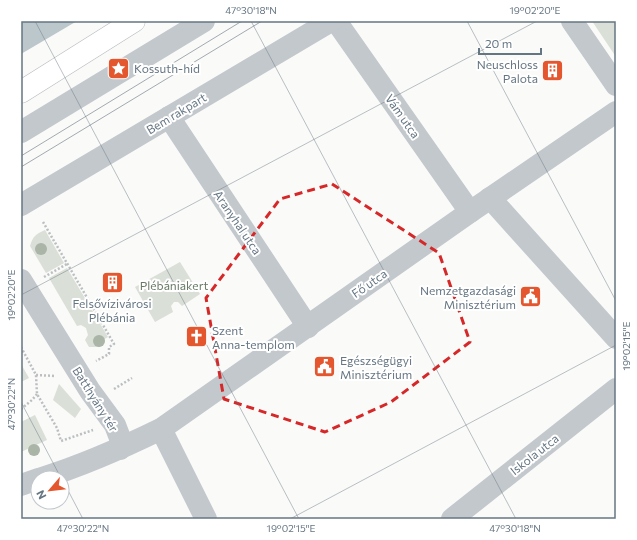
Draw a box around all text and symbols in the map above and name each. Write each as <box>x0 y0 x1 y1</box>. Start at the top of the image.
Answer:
text: 47°30'18"N <box>225 4 277 16</box>
text: 19°02'20"E <box>510 4 560 16</box>
scale bar <box>479 30 541 56</box>
text: 20 m <box>485 36 512 50</box>
place icon: Kossuth-híd <box>105 55 131 81</box>
place label: Neuschloss Palota <box>477 57 538 85</box>
building icon: Neuschloss Palota <box>540 58 566 84</box>
place label: Kossuth-híd <box>134 61 200 75</box>
street label: Bem rakpart <box>144 90 209 136</box>
street label: Vám utca <box>383 91 423 141</box>
street label: Aranyhal utca <box>211 187 265 257</box>
street label: Fő utca <box>349 266 389 300</box>
building icon: Felsővízivárosi Plébánia <box>99 269 125 295</box>
text: 19°02'20"E <box>5 270 17 320</box>
park label: Plébániakert <box>140 278 208 292</box>
place label: Nemzetgazdasági Minisztérium <box>420 283 516 311</box>
public building icon: Nemzetgazdasági Minisztérium <box>518 284 544 310</box>
place label: Felsővízivárosi Plébánia <box>72 296 152 324</box>
text: 19°02'15"E <box>620 322 632 370</box>
place label: Szent Anna-templom <box>212 323 295 351</box>
church icon: Szent Anna-templom <box>183 324 209 350</box>
place label: Egészségügyi Minisztérium <box>340 353 412 381</box>
public building icon: Egészségügyi Minisztérium <box>312 354 338 380</box>
street label: Batthyány tér <box>70 364 122 434</box>
text: 47°30'22"N <box>5 378 17 430</box>
street label: Iskola utca <box>507 431 561 477</box>
north arrow <box>30 470 70 510</box>
text: N <box>33 488 48 502</box>
text: 47°30'22"N <box>57 522 109 534</box>
text: 19°02'15"E <box>267 522 315 534</box>
text: 47°30'18"N <box>489 522 541 534</box>

